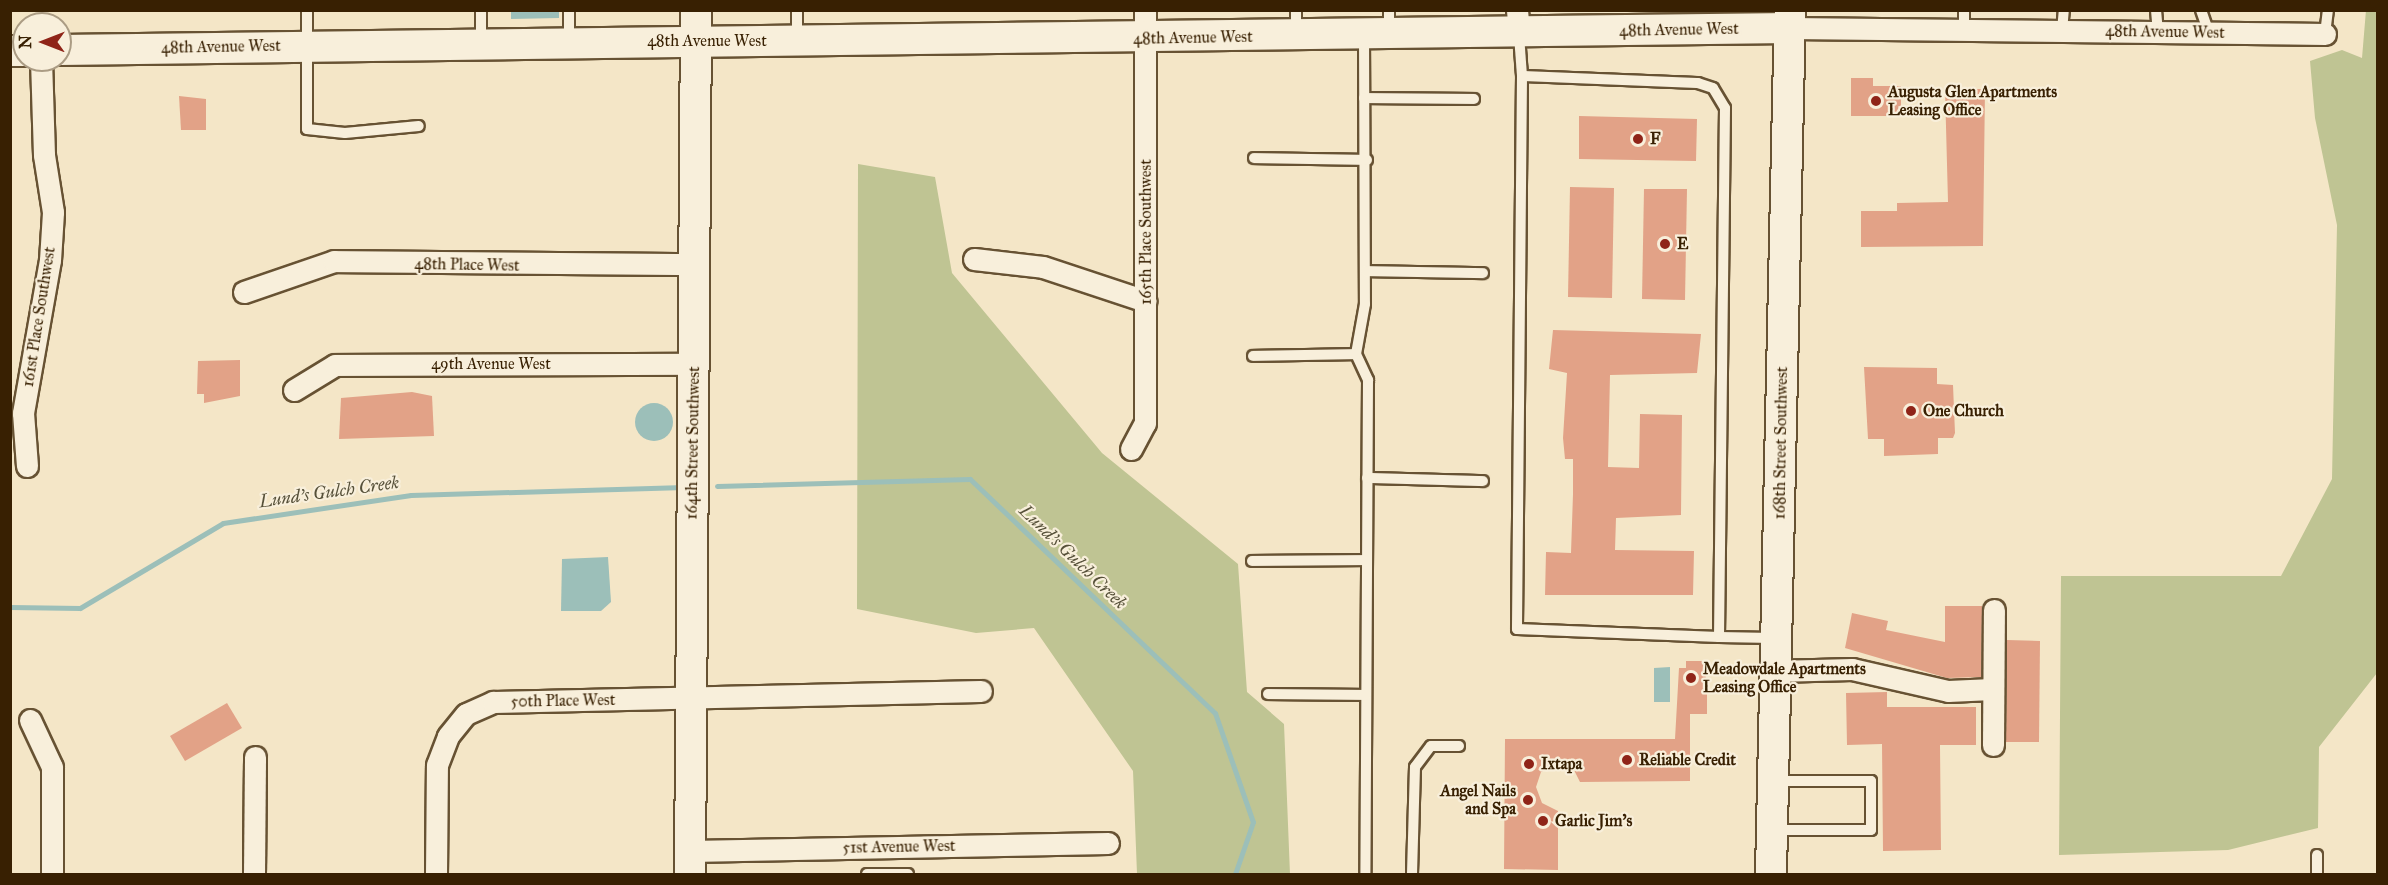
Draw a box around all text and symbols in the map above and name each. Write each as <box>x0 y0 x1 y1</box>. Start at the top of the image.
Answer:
north arrow <box>12 12 72 72</box>
street label: 48th Avenue West <box>1619 19 1739 41</box>
street label: 48th Avenue West <box>2105 21 2225 43</box>
street label: 48th Avenue West <box>1133 27 1253 49</box>
street label: 48th Avenue West <box>647 31 767 51</box>
text: N <box>16 35 35 49</box>
street label: 48th Avenue West <box>161 36 281 58</box>
place label: Augusta Glen Apartments Leasing Office <box>1888 82 2057 120</box>
marker: Augusta Glen Apartments Leasing Office <box>1869 94 1883 108</box>
place label: F <box>1650 129 1660 149</box>
marker: F <box>1631 132 1645 146</box>
street label: 165th Place Southwest <box>1136 159 1156 305</box>
place label: E <box>1677 234 1688 254</box>
marker: E <box>1658 237 1672 251</box>
street label: 161st Place Southwest <box>18 246 60 388</box>
street label: 48th Place West <box>414 254 520 276</box>
street label: 49th Avenue West <box>431 354 551 374</box>
street label: 164th Street Southwest <box>682 366 704 520</box>
street label: 168th Street Southwest <box>1770 366 1792 520</box>
place label: One Church <box>1923 401 2004 421</box>
marker: One Church <box>1904 404 1918 418</box>
water label: Lund's Gulch Creek <box>258 471 400 513</box>
water label: Lund's Gulch Creek <box>1015 500 1131 614</box>
place label: Meadowdale Apartments Leasing Office <box>1703 659 1866 697</box>
marker: Meadowdale Apartments Leasing Office <box>1684 671 1698 685</box>
street label: 50th Place West <box>511 690 615 712</box>
place label: Reliable Credit <box>1639 750 1736 770</box>
marker: Reliable Credit <box>1620 753 1634 767</box>
place label: Ixtapa <box>1541 754 1582 774</box>
marker: Ixtapa <box>1522 757 1536 771</box>
place label: Angel Nails and Spa <box>1440 781 1516 819</box>
marker: Angel Nails and Spa <box>1521 793 1535 807</box>
place label: Garlic Jim's <box>1555 811 1632 831</box>
marker: Garlic Jim's <box>1536 814 1550 828</box>
street label: 51st Avenue West <box>842 836 956 858</box>

